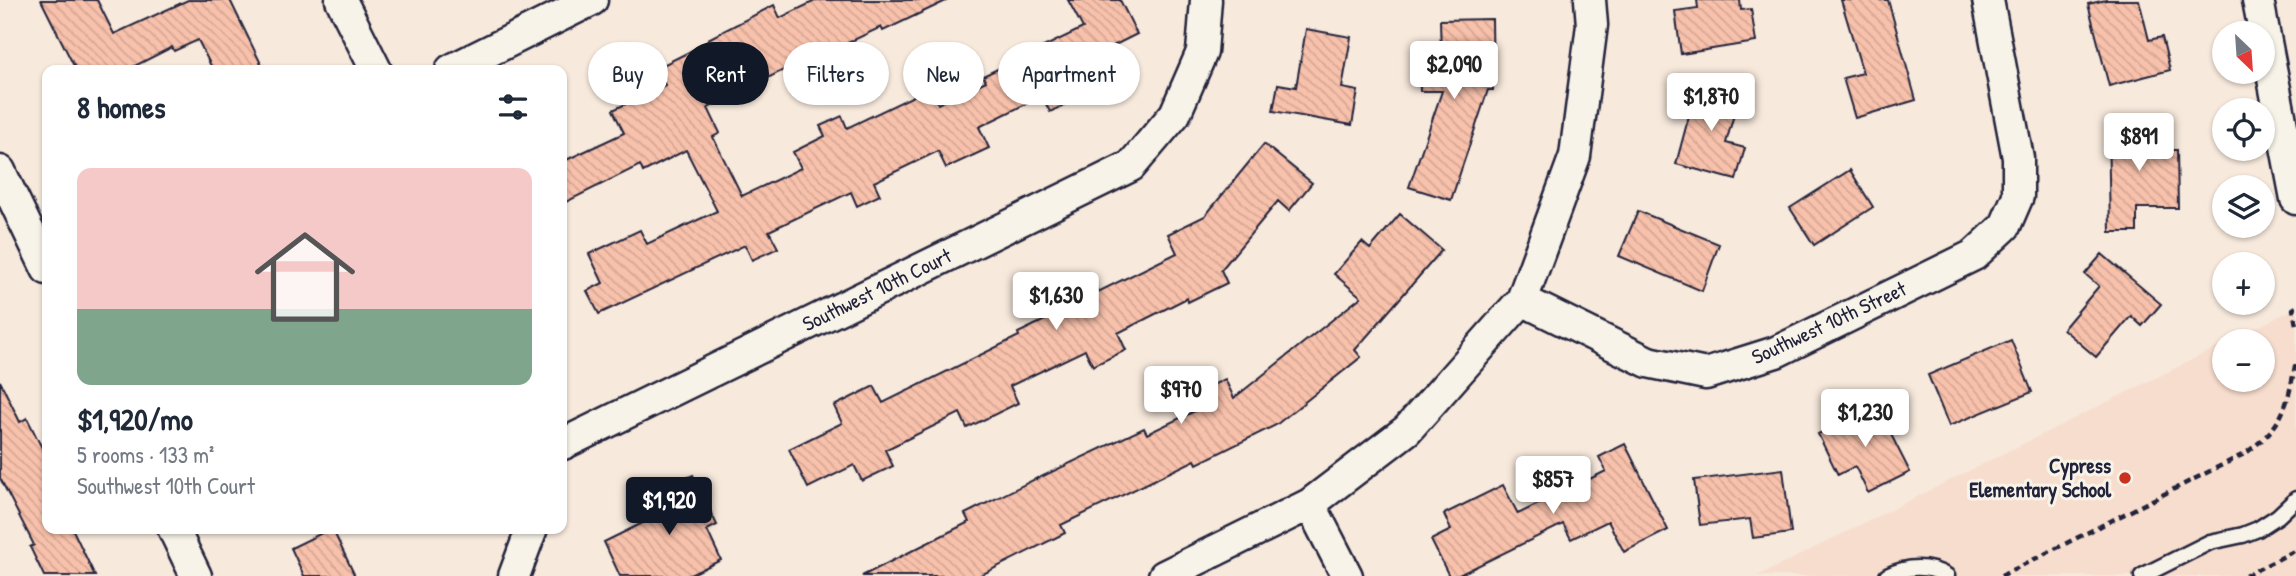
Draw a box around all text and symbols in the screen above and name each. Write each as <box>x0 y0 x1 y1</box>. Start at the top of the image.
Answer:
north arrow <box>2212 21 2275 84</box>
map controls <box>2212 21 2275 392</box>
chip: Buy <box>588 42 668 105</box>
chip: Rent <box>682 42 769 105</box>
chip: Filters <box>783 42 889 105</box>
chip: New <box>903 42 984 105</box>
chip: Apartment <box>998 42 1140 105</box>
pin: $2,090 <box>1397 42 1511 101</box>
text: $2,090 <box>1426 48 1482 79</box>
pin: $1,870 <box>1654 74 1768 133</box>
text: $1,870 <box>1683 80 1739 111</box>
text: 8 homes <box>77 87 165 127</box>
icon: filters <box>494 88 532 126</box>
button: locate <box>2212 98 2275 161</box>
pin: $891 <box>2098 114 2180 173</box>
text: $891 <box>2120 120 2158 151</box>
button: layers <box>2212 175 2275 238</box>
icon: home <box>242 214 368 340</box>
street label: Southwest 10th Court <box>797 241 957 338</box>
button: + <box>2212 252 2275 315</box>
pin: $1,630 <box>999 272 1113 332</box>
street label: Southwest 10th Street <box>1747 274 1912 371</box>
text: $1,630 <box>1029 279 1083 310</box>
button: − <box>2212 329 2275 392</box>
pin: $970 <box>1140 366 1222 426</box>
text: $970 <box>1160 373 1202 404</box>
pin: $1,230 <box>1808 390 1922 449</box>
text: $1,230 <box>1837 396 1893 427</box>
text: $1,920/mo <box>77 399 193 439</box>
text: 5 rooms · 133 m² <box>77 439 214 470</box>
place label: Cypress Elementary School <box>1969 451 2111 505</box>
pin: $857 <box>1512 456 1594 516</box>
text: $857 <box>1532 463 1574 494</box>
text: Southwest 10th Court <box>77 470 255 501</box>
marker: Cypress Elementary School <box>2117 470 2133 486</box>
pin: $1,920 <box>612 477 726 537</box>
text: $1,920 <box>642 484 696 515</box>

